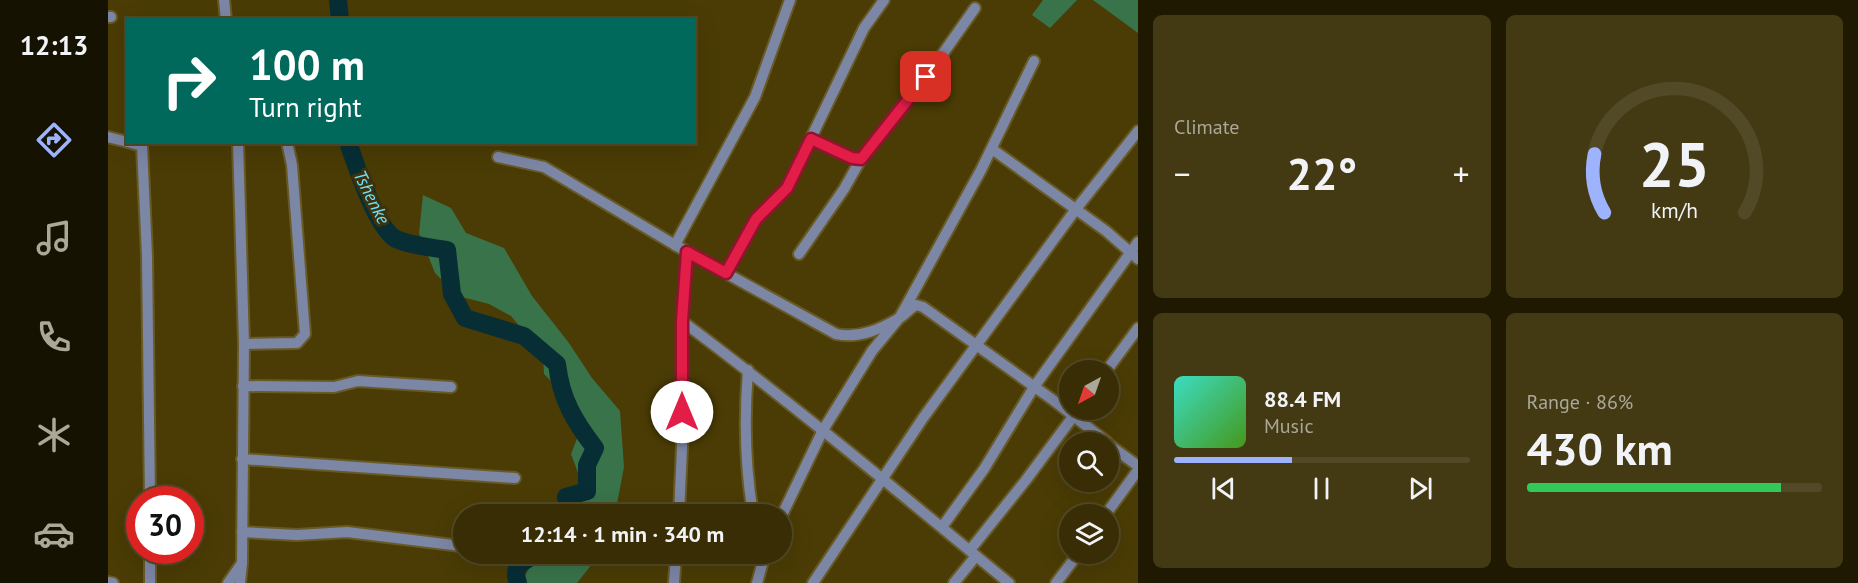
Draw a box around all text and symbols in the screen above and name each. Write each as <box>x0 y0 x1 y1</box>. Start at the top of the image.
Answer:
text: 12:13 <box>20 28 88 62</box>
text: 100 m <box>249 37 365 92</box>
icon: right <box>150 42 228 120</box>
pin <box>900 51 951 102</box>
icon: arrive <box>909 60 942 93</box>
text: Turn right <box>249 90 362 124</box>
text: Climate <box>1174 114 1240 140</box>
icon: directions <box>33 119 75 161</box>
text: 25 <box>1639 123 1710 204</box>
text: 22° <box>1286 144 1357 202</box>
text: − <box>1174 152 1191 195</box>
text: + <box>1453 152 1469 195</box>
water label: Tshenke <box>349 166 396 229</box>
text: km/h <box>1651 197 1698 225</box>
icon: music <box>33 217 75 259</box>
icon: phone <box>33 316 75 358</box>
north arrow <box>1059 360 1119 420</box>
map controls <box>1059 360 1119 564</box>
position arrow <box>650 380 714 444</box>
text: 88.4 FM <box>1264 385 1341 413</box>
text: Range · 86% <box>1527 389 1633 415</box>
text: Music <box>1264 413 1313 439</box>
icon: climate <box>33 414 75 456</box>
text: 430 km <box>1527 419 1673 477</box>
button: search <box>1059 432 1119 492</box>
icon: previous <box>1207 472 1240 505</box>
icon: pause <box>1305 472 1338 505</box>
icon: next <box>1404 472 1437 505</box>
speed limit sign: 30 <box>126 486 204 564</box>
button: layers <box>1059 504 1119 564</box>
icon: car <box>33 513 75 555</box>
text: 12:14 · 1 min · 340 m <box>521 520 724 548</box>

